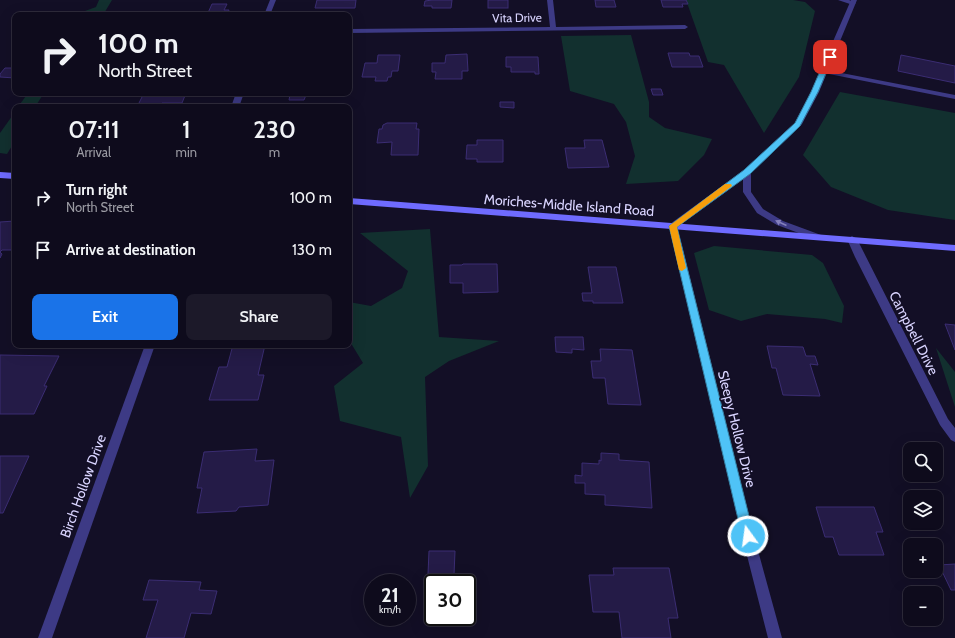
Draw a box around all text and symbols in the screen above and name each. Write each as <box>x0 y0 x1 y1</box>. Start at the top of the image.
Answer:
street label: Vita Drive <box>492 10 542 25</box>
text: 100 m <box>98 26 179 60</box>
icon: right <box>32 28 84 80</box>
pin <box>813 40 847 74</box>
icon: arrive <box>819 46 841 68</box>
text: North Street <box>98 60 192 82</box>
text: 07:11 <box>68 115 119 144</box>
text: 1 <box>182 115 191 144</box>
text: 230 <box>253 115 296 144</box>
text: Arrival <box>77 144 111 160</box>
text: min <box>176 144 197 160</box>
text: m <box>269 144 280 160</box>
text: Turn right <box>66 181 127 199</box>
icon: right <box>32 187 54 209</box>
text: 100 m <box>290 189 332 207</box>
street label: Moriches-Middle Island Road <box>483 190 655 220</box>
text: North Street <box>66 199 134 215</box>
one-way arrow <box>776 220 787 226</box>
icon: arrive <box>32 239 54 261</box>
text: Arrive at destination <box>66 241 196 259</box>
text: 130 m <box>292 241 332 259</box>
street label: Campbell Drive <box>885 288 943 378</box>
button: Exit <box>32 294 178 340</box>
button: Share <box>186 294 332 340</box>
street label: Sleepy Hollow Drive <box>714 369 760 489</box>
street label: Birch Hollow Drive <box>56 432 110 540</box>
map controls <box>903 442 943 626</box>
button: search <box>903 442 943 482</box>
button: layers <box>903 490 943 530</box>
position arrow <box>727 515 769 557</box>
button: + <box>903 538 943 578</box>
speed limit sign: 30 <box>424 574 476 626</box>
text: 21 <box>381 583 399 607</box>
button: − <box>903 586 943 626</box>
text: km/h <box>379 603 401 616</box>

